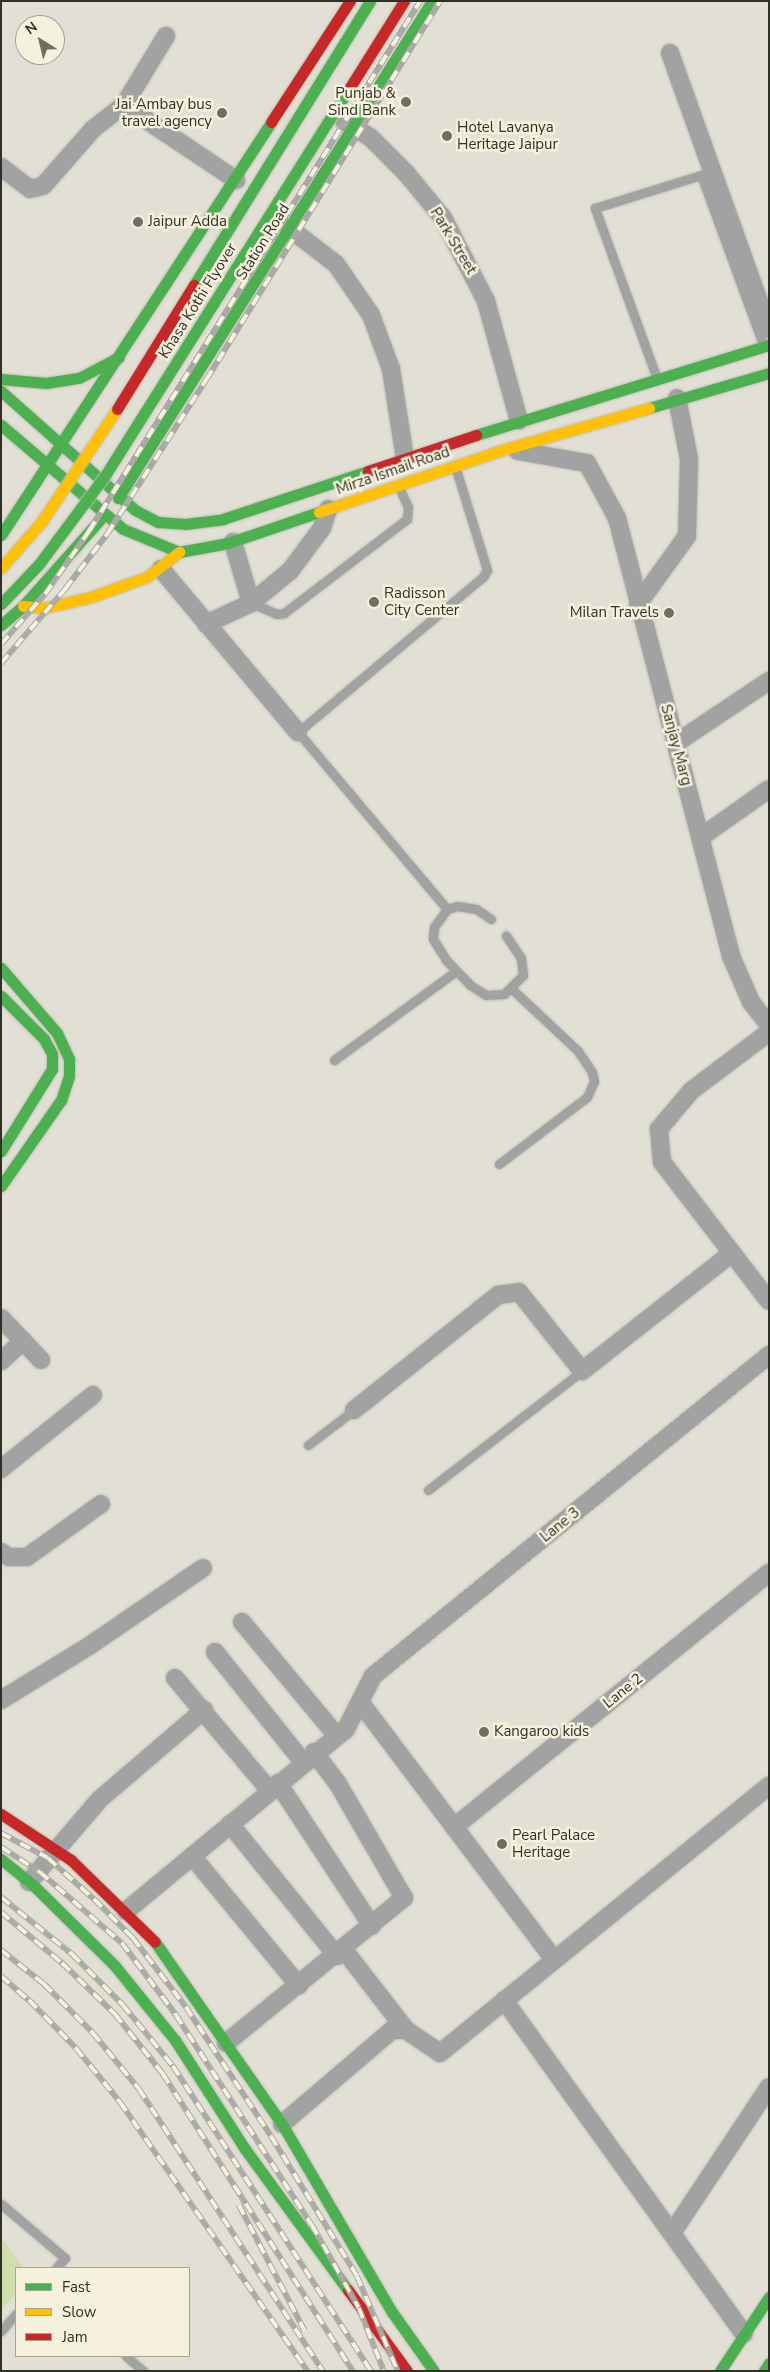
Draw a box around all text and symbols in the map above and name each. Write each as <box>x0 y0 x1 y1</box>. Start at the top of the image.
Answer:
north arrow <box>15 15 65 65</box>
text: N <box>22 18 41 39</box>
place label: Punjab & Sind Bank <box>328 84 396 119</box>
place label: Jai Ambay bus travel agency <box>116 95 212 130</box>
marker: Punjab & Sind Bank <box>400 96 412 108</box>
marker: Jai Ambay bus travel agency <box>216 107 228 119</box>
place label: Hotel Lavanya Heritage Jaipur <box>457 118 558 153</box>
marker: Hotel Lavanya Heritage Jaipur <box>441 130 453 142</box>
street label: Station Road <box>232 200 294 284</box>
street label: Park Street <box>426 204 480 278</box>
place label: Jaipur Adda <box>148 213 227 231</box>
marker: Jaipur Adda <box>132 216 144 228</box>
street label: Khasa Kothi Flyover <box>155 240 241 362</box>
street label: Mirza Ismail Road <box>334 443 452 499</box>
place label: Radisson City Center <box>384 584 459 619</box>
marker: Radisson City Center <box>368 596 380 608</box>
place label: Milan Travels <box>570 604 659 622</box>
marker: Milan Travels <box>663 607 675 619</box>
street label: Sanjay Marg <box>656 702 696 788</box>
street label: Lane 3 <box>537 1504 583 1546</box>
street label: Lane 2 <box>600 1670 646 1712</box>
place label: Kangaroo kids <box>494 1723 589 1741</box>
marker: Kangaroo kids <box>478 1726 490 1738</box>
place label: Pearl Palace Heritage <box>512 1826 595 1861</box>
marker: Pearl Palace Heritage <box>496 1838 508 1850</box>
legend <box>15 2267 190 2357</box>
text: Fast <box>62 2277 90 2297</box>
text: Slow <box>62 2302 96 2322</box>
text: Jam <box>62 2327 88 2347</box>

